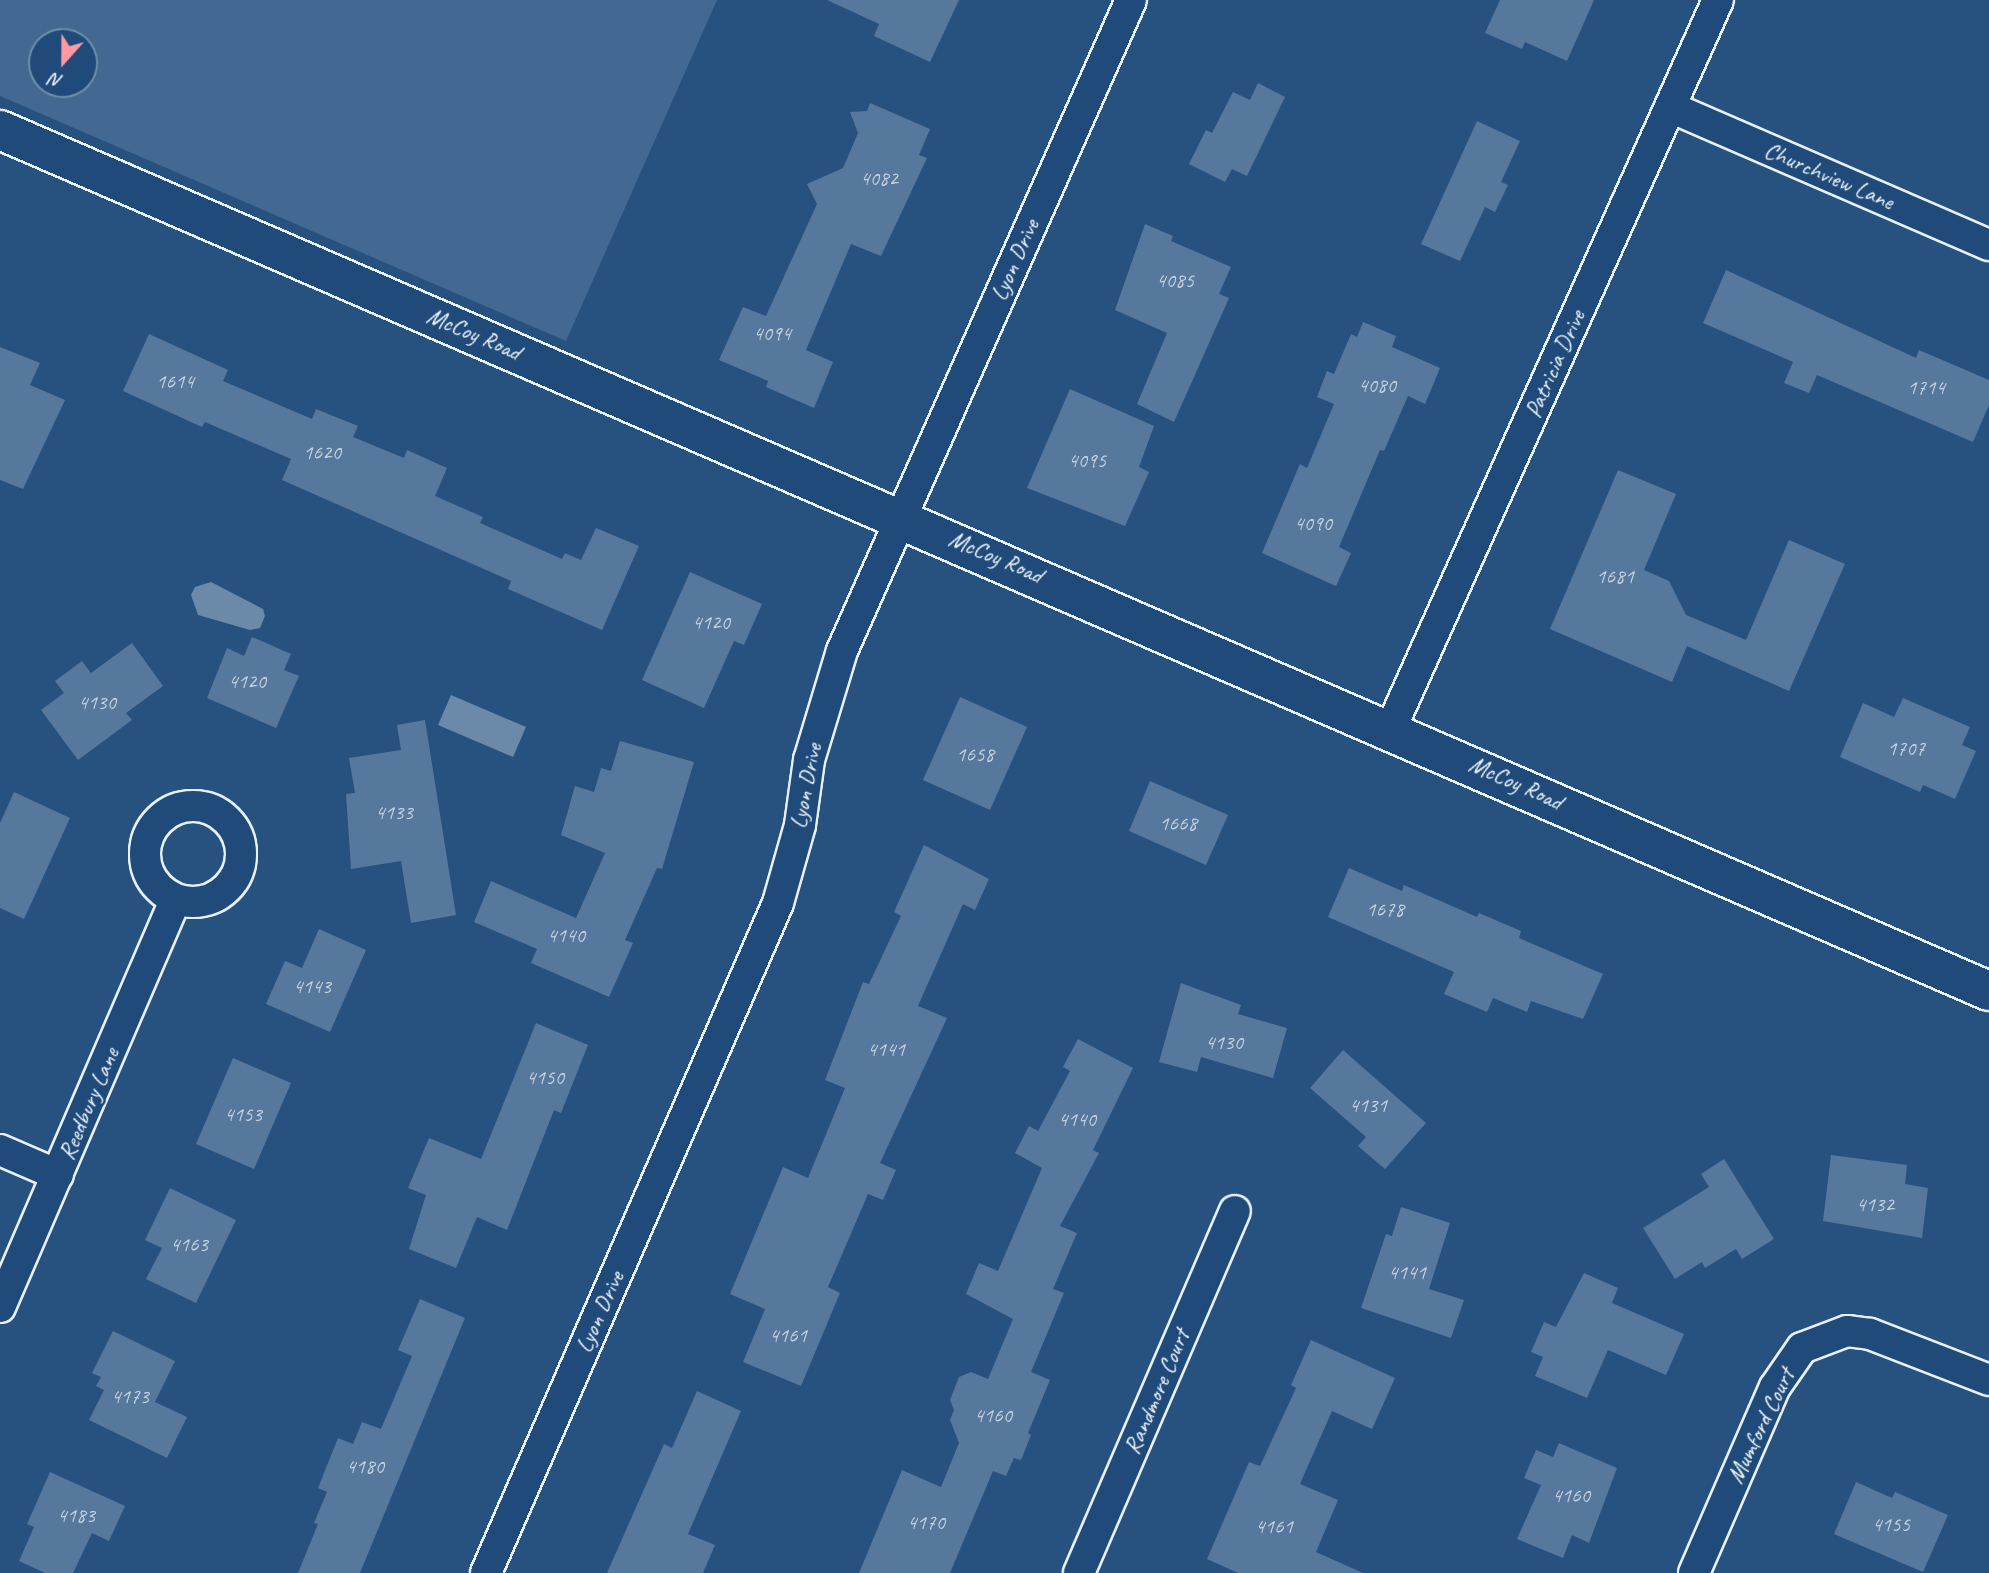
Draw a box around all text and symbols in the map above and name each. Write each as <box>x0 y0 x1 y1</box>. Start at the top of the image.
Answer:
north arrow <box>28 28 98 98</box>
text: N <box>46 67 66 94</box>
street label: Churchview Lane <box>1760 136 1898 216</box>
house number: 4082 <box>860 165 898 191</box>
street label: Lyon Drive <box>984 215 1046 305</box>
house number: 4085 <box>1156 267 1194 293</box>
street label: McCoy Road <box>422 301 526 367</box>
street label: Patricia Drive <box>1519 306 1591 422</box>
house number: 4094 <box>753 320 791 346</box>
house number: 1614 <box>156 368 194 394</box>
house number: 4080 <box>1358 372 1396 398</box>
house number: 1714 <box>1907 374 1945 400</box>
house number: 1620 <box>303 439 341 465</box>
house number: 4095 <box>1068 447 1106 473</box>
house number: 4090 <box>1294 510 1332 536</box>
street label: McCoy Road <box>944 524 1048 590</box>
house number: 1681 <box>1596 563 1634 589</box>
house number: 4120 <box>692 609 730 635</box>
house number: 4120 <box>228 668 266 694</box>
house number: 4130 <box>78 689 116 715</box>
house number: 1707 <box>1887 735 1925 761</box>
street label: Lyon Drive <box>784 741 828 831</box>
house number: 1658 <box>956 741 994 767</box>
street label: McCoy Road <box>1464 750 1568 816</box>
house number: 4133 <box>375 799 413 825</box>
house number: 1668 <box>1159 810 1197 836</box>
house number: 1678 <box>1366 896 1404 922</box>
house number: 4140 <box>547 922 585 948</box>
house number: 4143 <box>293 973 331 999</box>
house number: 4130 <box>1205 1029 1243 1055</box>
house number: 4141 <box>867 1036 905 1062</box>
street label: Reedbury Lane <box>53 1044 125 1164</box>
house number: 4150 <box>526 1064 564 1090</box>
house number: 4131 <box>1349 1092 1387 1118</box>
house number: 4153 <box>224 1101 262 1127</box>
house number: 4140 <box>1058 1106 1096 1132</box>
house number: 4132 <box>1856 1191 1894 1217</box>
house number: 4163 <box>170 1231 208 1257</box>
house number: 4141 <box>1388 1259 1426 1285</box>
street label: Lyon Drive <box>569 1267 631 1357</box>
house number: 4161 <box>769 1322 807 1348</box>
street label: Randmore Court <box>1118 1325 1196 1459</box>
street label: Mumford Court <box>1721 1364 1801 1488</box>
house number: 4173 <box>111 1383 149 1409</box>
house number: 4160 <box>974 1402 1012 1428</box>
house number: 4180 <box>346 1453 384 1479</box>
house number: 4160 <box>1552 1482 1590 1508</box>
house number: 4183 <box>57 1502 95 1528</box>
house number: 4170 <box>907 1509 945 1535</box>
house number: 4155 <box>1872 1511 1910 1537</box>
house number: 4161 <box>1255 1513 1293 1539</box>

